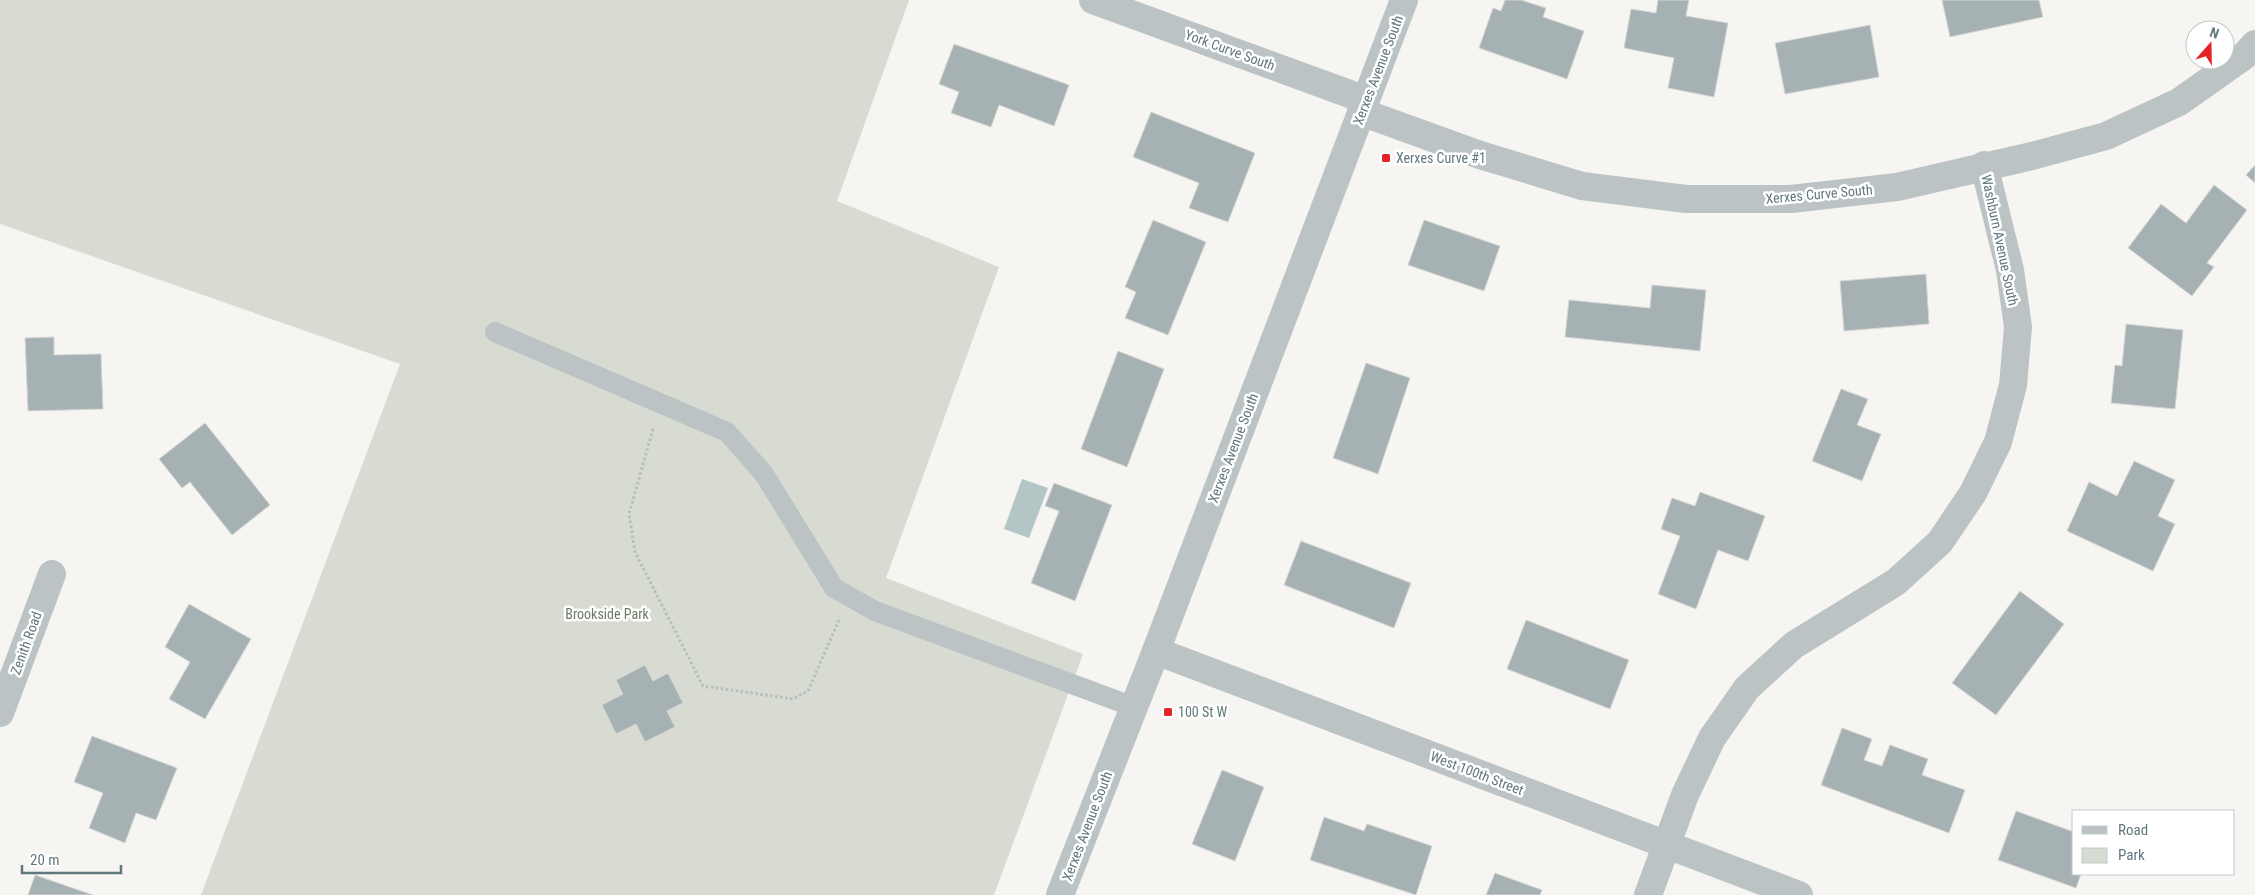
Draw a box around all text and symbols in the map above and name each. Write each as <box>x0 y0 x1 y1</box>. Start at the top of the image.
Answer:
street label: Xerxes Avenue South <box>1350 13 1406 127</box>
north arrow <box>2185 20 2235 70</box>
text: N <box>2208 24 2221 42</box>
street label: York Curve South <box>1183 26 1277 74</box>
place label: Xerxes Curve #1 <box>1396 150 1486 166</box>
marker: Xerxes Curve #1 <box>1380 152 1392 164</box>
street label: Washburn Avenue South <box>1978 173 2022 307</box>
street label: Xerxes Curve South <box>1765 181 1873 207</box>
street label: Xerxes Avenue South <box>1205 391 1261 505</box>
park label: Brookside Park <box>565 606 649 622</box>
street label: Zenith Road <box>7 609 45 677</box>
place label: 100 St W <box>1178 704 1228 720</box>
marker: 100 St W <box>1162 706 1174 718</box>
street label: West 100th Street <box>1428 748 1526 798</box>
street label: Xerxes Avenue South <box>1059 769 1115 883</box>
legend <box>2072 810 2235 875</box>
text: Road <box>2118 821 2148 839</box>
scale bar <box>22 842 121 874</box>
text: Park <box>2118 846 2145 864</box>
text: 20 m <box>30 851 60 869</box>

